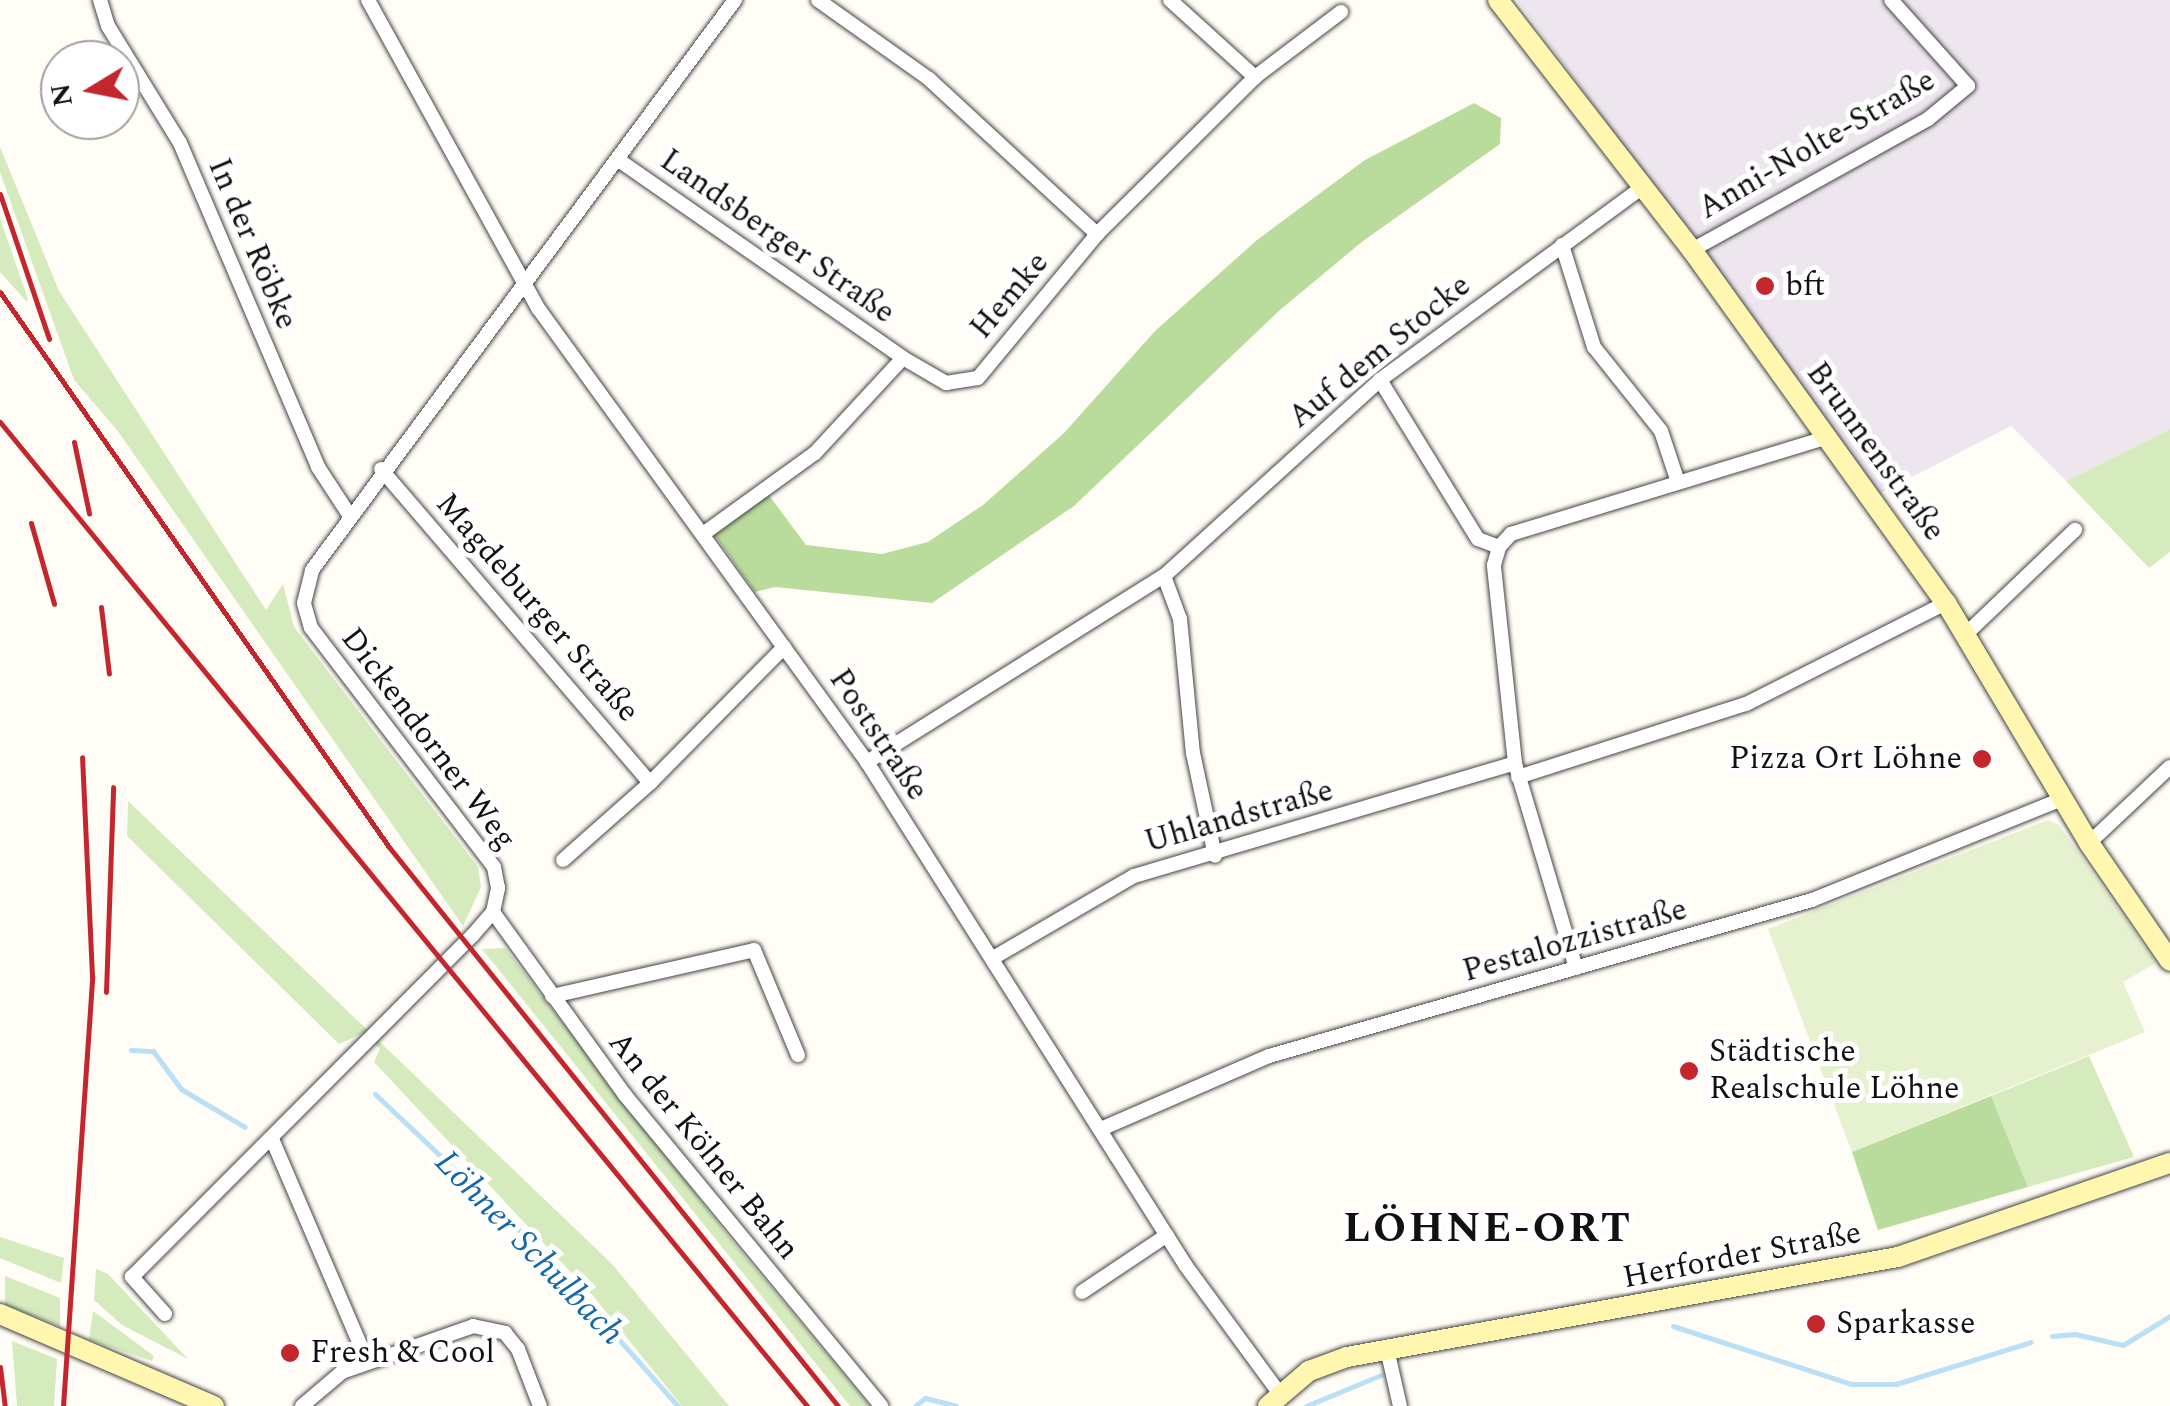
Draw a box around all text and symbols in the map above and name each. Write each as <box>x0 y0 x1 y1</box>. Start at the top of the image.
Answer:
north arrow <box>40 40 140 140</box>
street label: Anni-Nolte-Straße <box>1692 62 1942 228</box>
text: N <box>39 80 85 110</box>
street label: Landsberger Straße <box>652 142 902 332</box>
street label: In der Röbke <box>199 153 305 335</box>
street label: Hemke <box>963 245 1057 347</box>
street label: Auf dem Stocke <box>1281 267 1479 437</box>
place label: bft <box>1785 267 1825 305</box>
marker: bft <box>1754 275 1776 297</box>
street label: Brunnenstraße <box>1797 355 1953 549</box>
street label: Magdeburger Straße <box>427 486 647 730</box>
street label: Dickendorner Weg <box>332 620 524 858</box>
street label: Poststraße <box>820 662 936 808</box>
place label: Pizza Ort Löhne <box>1729 740 1962 778</box>
marker: Pizza Ort Löhne <box>1971 748 1993 770</box>
street label: Uhlandstraße <box>1140 772 1338 862</box>
street label: Pestalozzistraße <box>1458 891 1692 991</box>
street label: An der Kölner Bahn <box>599 1024 807 1268</box>
place label: Städtische Realschule Löhne <box>1709 1034 1960 1109</box>
marker: Städtische Realschule Löhne <box>1678 1060 1700 1082</box>
water label: Löhner Schulbach <box>426 1142 632 1354</box>
district label: LÖHNE-ORT <box>1343 1204 1633 1254</box>
street label: Herforder Straße <box>1620 1214 1864 1298</box>
place label: Sparkasse <box>1836 1305 1975 1343</box>
marker: Sparkasse <box>1805 1313 1827 1335</box>
place label: Fresh & Cool <box>310 1334 495 1372</box>
marker: Fresh & Cool <box>279 1342 301 1364</box>

